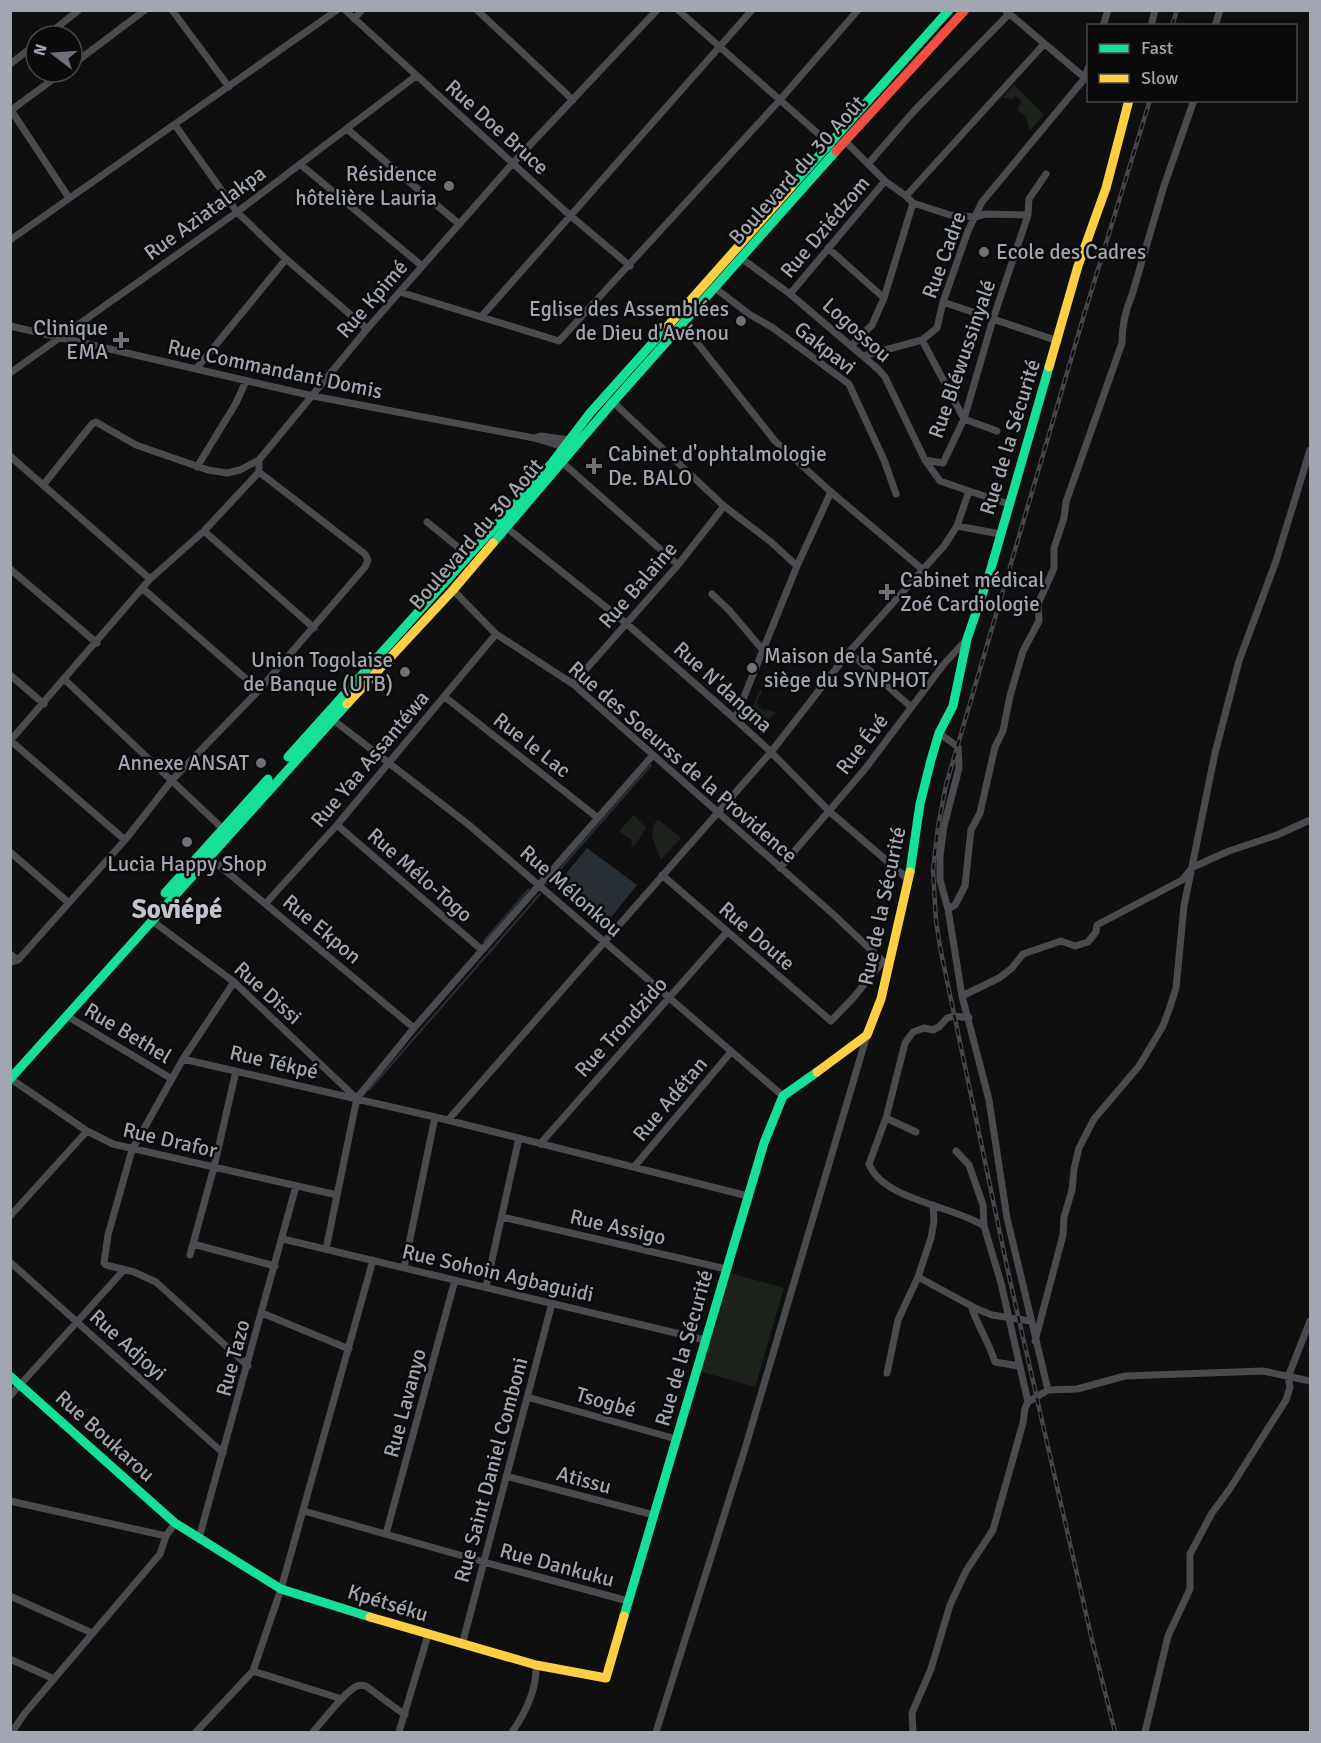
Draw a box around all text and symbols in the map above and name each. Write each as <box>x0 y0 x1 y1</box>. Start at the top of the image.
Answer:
north arrow <box>24 24 84 84</box>
legend <box>1087 24 1297 102</box>
text: Fast <box>1141 37 1173 59</box>
text: N <box>29 42 52 58</box>
text: Slow <box>1141 67 1178 89</box>
street label: Rue Doe Bruce <box>440 74 554 180</box>
street label: Boulevard du 30 Août <box>723 90 871 250</box>
street label: Rue Aziatalakpa <box>139 160 271 266</box>
place label: Résidence hôtelière Lauria <box>295 161 437 211</box>
street label: Rue Dziédzom <box>775 171 875 283</box>
marker: Résidence hôtelière Lauria <box>442 179 456 193</box>
street label: Rue Cadre <box>916 208 972 302</box>
place label: Ecole des Cadres <box>996 239 1146 265</box>
marker: Ecole des Cadres <box>977 245 991 259</box>
street label: Rue Kpimé <box>331 255 413 343</box>
street label: Rue Bléwussinyalé <box>923 276 1001 442</box>
street label: Logossou <box>817 292 897 368</box>
place label: Eglise des Assemblées de Dieu d'Avénou <box>529 296 729 346</box>
marker: Eglise des Assemblées de Dieu d'Avénou <box>734 314 748 328</box>
place label: Clinique EMA <box>33 315 108 365</box>
street label: Gakpavi <box>789 316 861 380</box>
marker: Clinique EMA <box>112 331 130 349</box>
street label: Rue Commandant Domis <box>165 334 385 404</box>
street label: Rue de la Sécurité <box>974 356 1046 518</box>
place label: Cabinet d'ophtalmologie De. BALO <box>608 441 827 491</box>
street label: Boulevard du 30 Août <box>403 453 549 615</box>
marker: Cabinet d'ophtalmologie De. BALO <box>585 457 603 475</box>
street label: Rue Balaine <box>593 536 683 634</box>
place label: Cabinet médical Zoé Cardiologie <box>900 567 1045 617</box>
marker: Cabinet médical Zoé Cardiologie <box>878 583 896 601</box>
street label: Rue N'dangna <box>668 636 778 738</box>
place label: Maison de la Santé, siège du SYNPHOT <box>764 643 938 693</box>
place label: Union Togolaise de Banque (UTB) <box>243 647 393 697</box>
street label: Rue des Soeurss de la Providence <box>563 655 803 869</box>
marker: Maison de la Santé, siège du SYNPHOT <box>745 661 759 675</box>
marker: Union Togolaise de Banque (UTB) <box>398 665 412 679</box>
street label: Rue Yaa Assantéwa <box>305 685 435 833</box>
street label: Rue le Lac <box>488 707 576 783</box>
street label: Rue Évé <box>830 708 894 780</box>
place label: Annexe ANSAT <box>118 750 250 776</box>
marker: Annexe ANSAT <box>254 756 268 770</box>
street label: Rue Mélo-Togo <box>362 822 478 928</box>
street label: Rue de la Sécurité <box>853 824 911 988</box>
marker: Lucia Happy Shop <box>180 835 194 849</box>
street label: Rue Mélonkou <box>515 840 627 942</box>
place label: Lucia Happy Shop <box>107 851 267 877</box>
street label: Rue Ekpon <box>277 889 367 969</box>
district label: Soviépé <box>132 893 222 926</box>
street label: Rue Doute <box>714 896 800 976</box>
street label: Rue Dissi <box>229 956 307 1030</box>
street label: Rue Trondzido <box>569 971 673 1083</box>
street label: Rue Bethel <box>80 997 176 1069</box>
street label: Rue Tékpé <box>227 1039 321 1085</box>
street label: Rue Adétan <box>627 1051 713 1147</box>
street label: Rue Drafor <box>120 1117 220 1164</box>
street label: Rue Assigo <box>567 1203 669 1251</box>
street label: Rue Sohoin Agbaguidi <box>400 1238 596 1308</box>
street label: Rue de la Sécurité <box>649 1267 719 1429</box>
street label: Rue Adjoyi <box>84 1304 172 1386</box>
street label: Rue Tazo <box>210 1317 256 1399</box>
street label: Rue Lavanyo <box>378 1346 432 1460</box>
street label: Rue Saint Daniel Comboni <box>448 1355 534 1585</box>
street label: Tsogbé <box>573 1381 639 1423</box>
street label: Rue Boukarou <box>50 1385 160 1487</box>
street label: Atissu <box>554 1460 614 1500</box>
street label: Rue Dankuku <box>497 1537 617 1593</box>
street label: Kpétséku <box>345 1578 431 1628</box>

